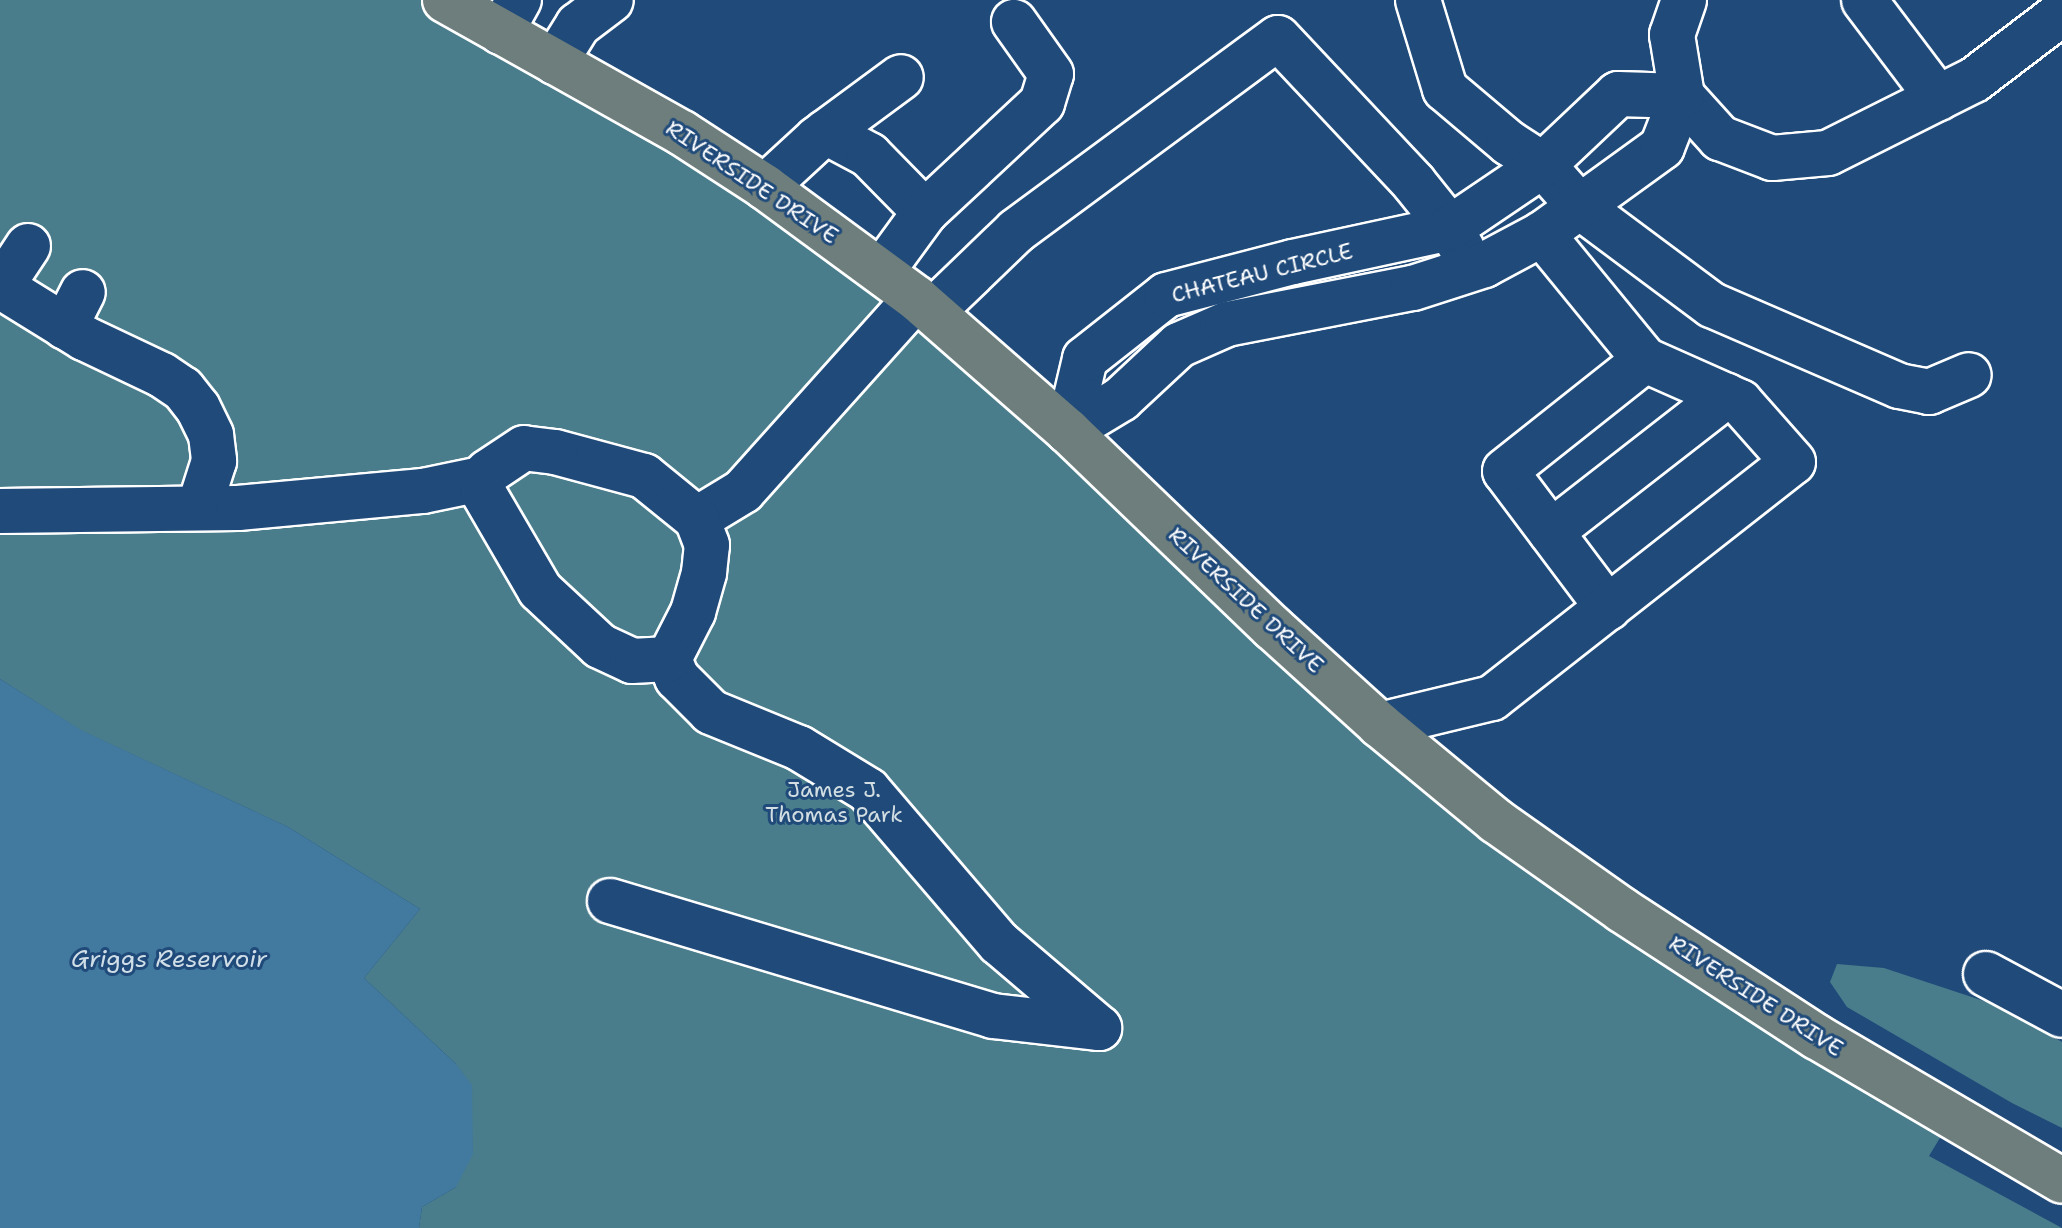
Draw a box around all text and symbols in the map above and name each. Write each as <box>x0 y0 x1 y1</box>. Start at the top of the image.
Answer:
street label: RIVERSIDE DRIVE <box>661 115 843 249</box>
street label: CHATEAU CIRCLE <box>1169 238 1355 308</box>
street label: RIVERSIDE DRIVE <box>1163 522 1329 678</box>
park label: James J. Thomas Park <box>765 776 903 828</box>
street label: RIVERSIDE DRIVE <box>1664 930 1848 1062</box>
water label: Griggs Reservoir <box>71 946 267 974</box>

